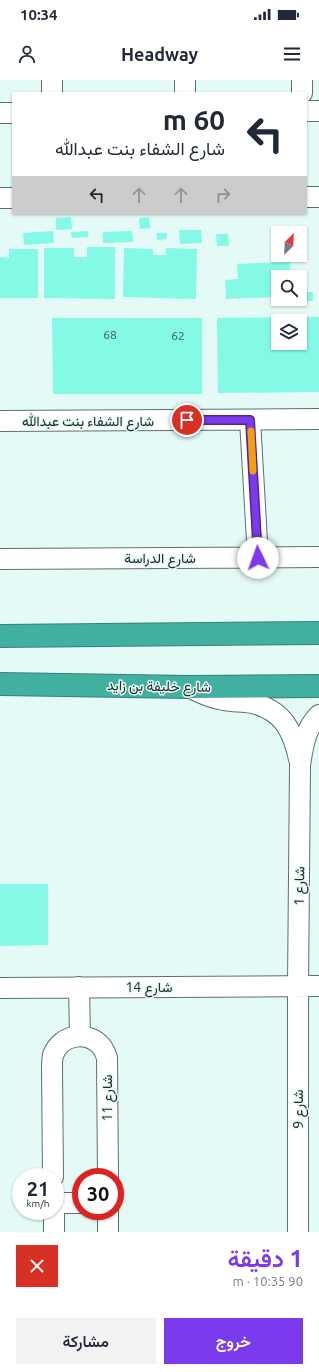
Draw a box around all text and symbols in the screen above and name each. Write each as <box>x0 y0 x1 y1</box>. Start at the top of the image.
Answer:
text: 10:34 <box>20 6 58 23</box>
icon: person <box>16 43 38 65</box>
icon: menu <box>281 43 303 65</box>
text: Headway <box>121 44 198 64</box>
text: 60 m <box>163 104 225 135</box>
icon: left <box>239 108 291 160</box>
text: شارع الشفاء بنت عبدالله <box>55 138 225 158</box>
icon: left <box>86 184 108 206</box>
icon: ahead <box>128 184 150 206</box>
icon: ahead <box>170 184 192 206</box>
icon: right <box>212 184 234 206</box>
north arrow <box>271 226 307 262</box>
map controls <box>271 226 307 350</box>
button: search <box>271 270 307 306</box>
button: layers <box>271 314 307 350</box>
house number: 68 <box>103 328 117 341</box>
house number: 62 <box>171 329 185 342</box>
pin <box>170 403 204 437</box>
icon: arrive <box>176 409 198 431</box>
street label: شارع الشفاء بنت عبدالله <box>22 413 154 432</box>
position arrow <box>237 537 279 579</box>
street label: شارع الدراسة <box>124 550 196 569</box>
street label: شارع خليفة بن زايد <box>107 677 211 698</box>
street label: شارع 1 <box>291 866 310 906</box>
street label: شارع 14 <box>125 979 173 998</box>
street label: شارع 11 <box>99 1074 118 1122</box>
street label: شارع 9 <box>290 1089 309 1129</box>
speed limit sign: 30 <box>72 1168 124 1220</box>
text: 21 <box>27 1177 49 1200</box>
text: km/h <box>26 1198 50 1209</box>
button: close <box>16 1245 58 1287</box>
text: 1 دقيقة <box>227 1245 303 1272</box>
text: 90 m · 10:35 <box>232 1274 303 1288</box>
button: مشاركة <box>16 1318 156 1364</box>
button: خروج <box>164 1318 303 1364</box>

